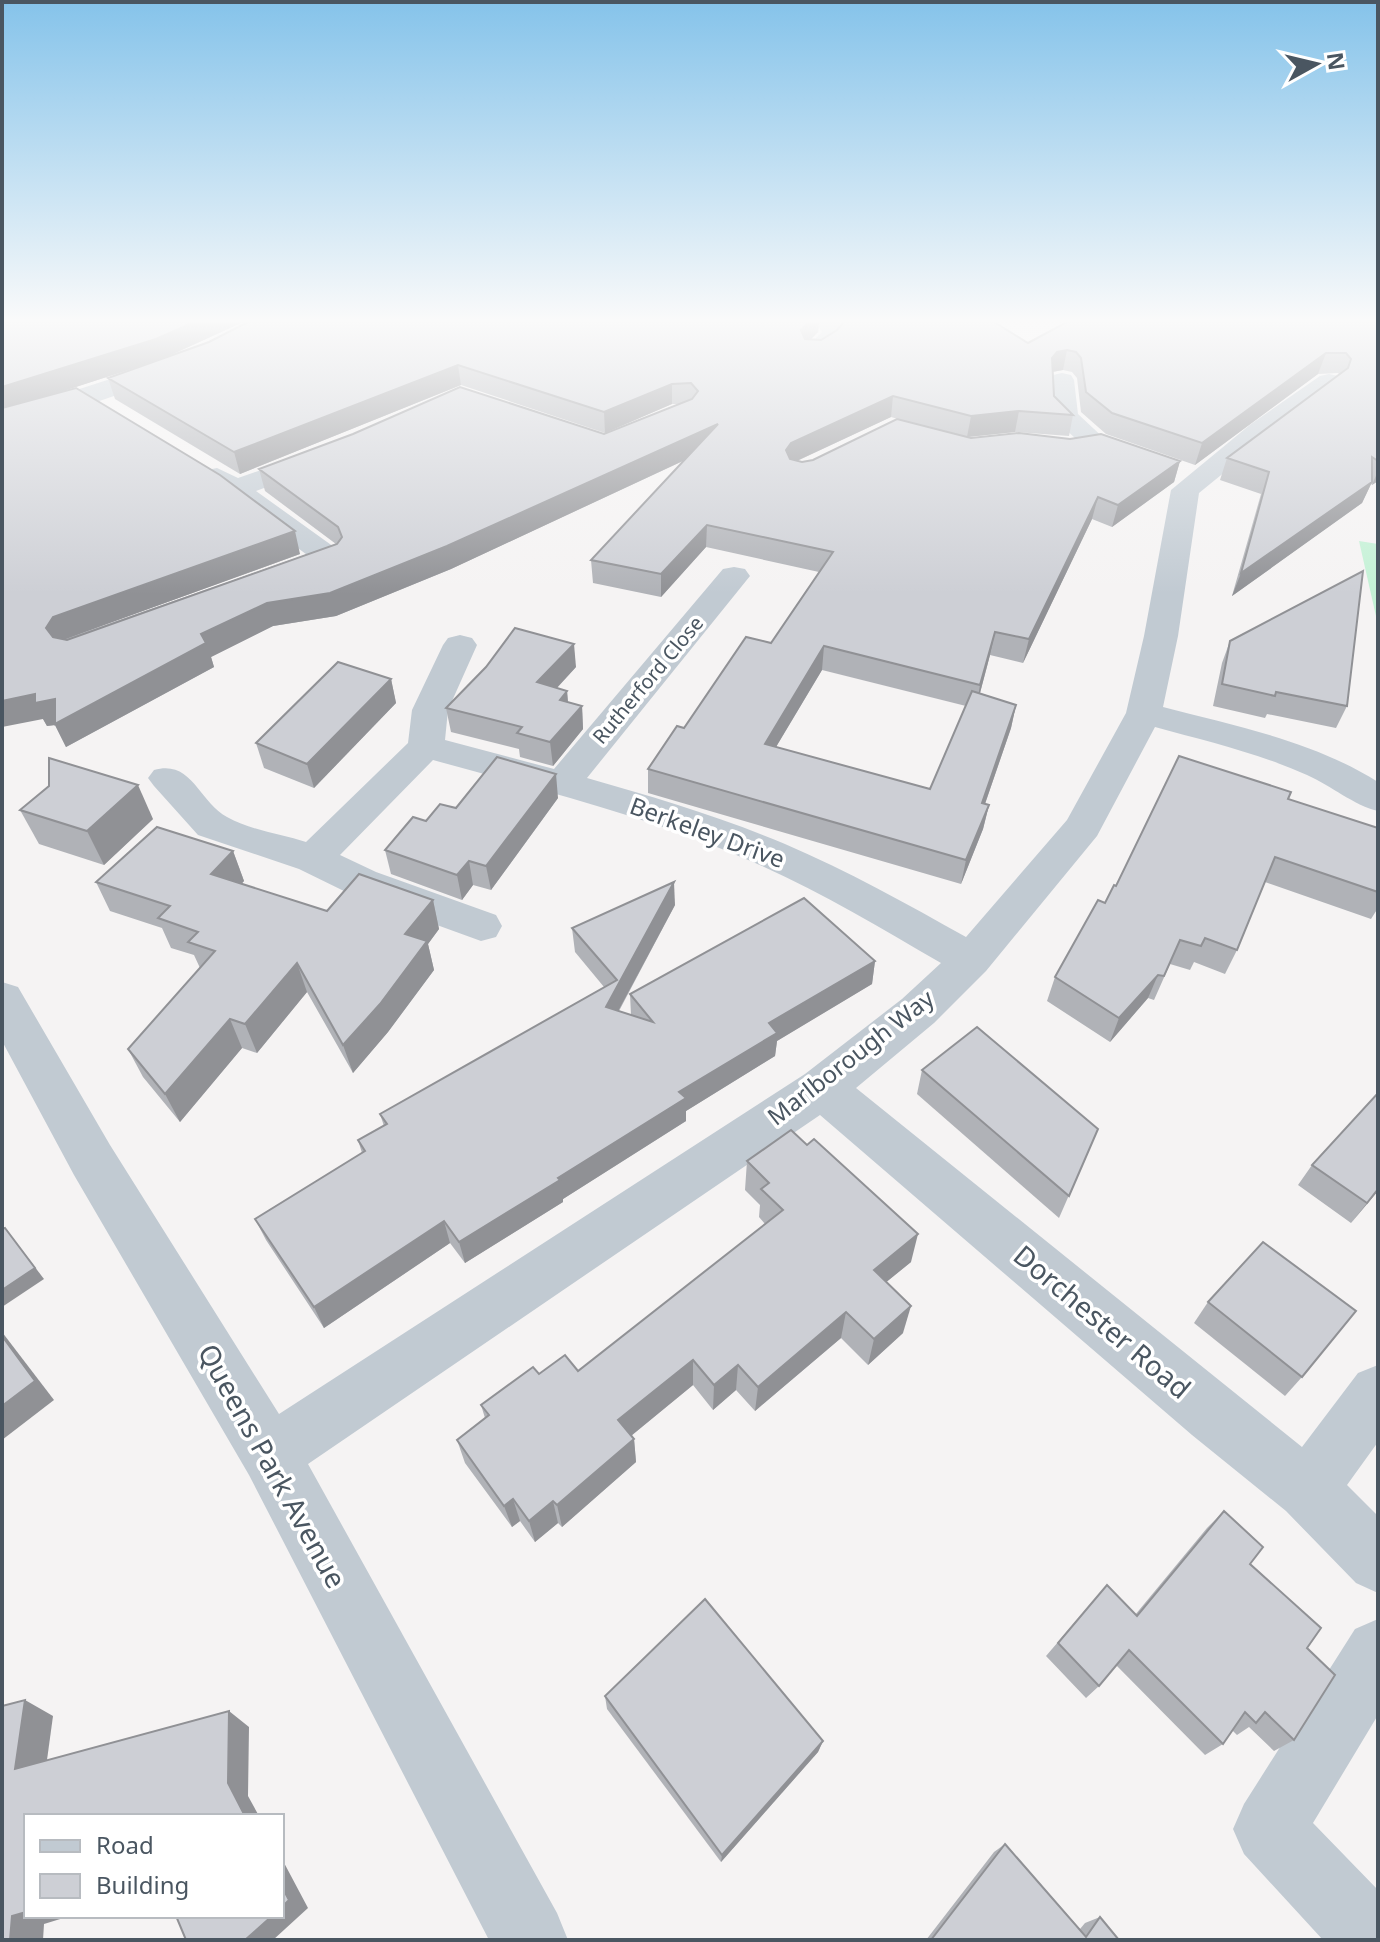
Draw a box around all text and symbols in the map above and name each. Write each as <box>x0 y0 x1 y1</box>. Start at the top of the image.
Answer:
north arrow <box>1276 24 1356 104</box>
text: N <box>1321 50 1353 72</box>
street label: Rutherford Close <box>586 610 709 749</box>
street label: Berkeley Drive <box>626 788 789 875</box>
street label: Marlborough Way <box>760 981 941 1132</box>
street label: Dorchester Road <box>1006 1236 1199 1407</box>
street label: Queens Park Avenue <box>190 1337 356 1594</box>
legend <box>24 1814 284 1918</box>
text: Road <box>96 1828 154 1861</box>
text: Building <box>96 1868 189 1901</box>

